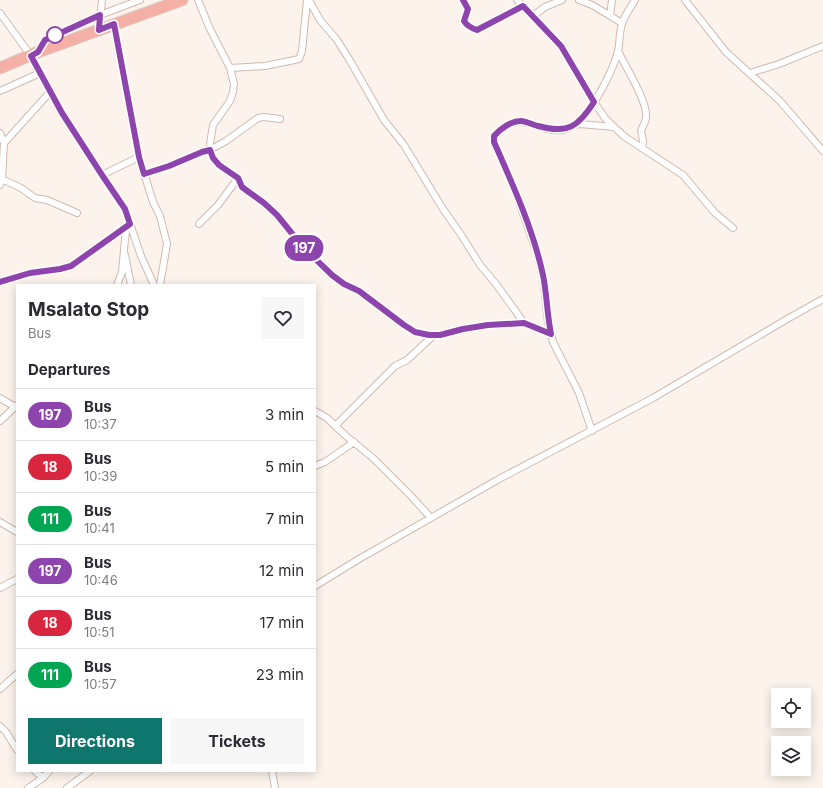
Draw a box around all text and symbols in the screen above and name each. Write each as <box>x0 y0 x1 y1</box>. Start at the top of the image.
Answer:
unlabelled marker <box>46 26 64 44</box>
line badge: 197 <box>281 235 327 261</box>
text: 197 <box>293 239 316 256</box>
button: heart <box>262 297 304 339</box>
text: Msalato Stop <box>28 298 149 321</box>
text: Bus <box>28 325 51 341</box>
text: Departures <box>28 360 110 379</box>
text: Bus <box>84 397 112 416</box>
text: 3 min <box>265 405 304 424</box>
text: 197 <box>39 406 62 423</box>
text: 10:37 <box>84 416 117 432</box>
text: Bus <box>84 449 112 468</box>
text: 5 min <box>265 457 304 476</box>
text: 18 <box>42 458 58 475</box>
text: 10:39 <box>84 468 117 484</box>
text: Bus <box>84 501 112 520</box>
text: 7 min <box>266 509 304 528</box>
text: 111 <box>41 510 59 527</box>
text: 10:41 <box>84 520 115 536</box>
text: Bus <box>84 553 112 572</box>
text: 12 min <box>259 561 304 580</box>
text: 197 <box>39 562 62 579</box>
text: 10:46 <box>84 572 118 588</box>
text: Bus <box>84 605 112 624</box>
text: 17 min <box>260 613 304 632</box>
text: 18 <box>42 614 58 631</box>
text: 10:51 <box>84 624 114 640</box>
text: Bus <box>84 657 112 676</box>
text: 23 min <box>256 665 304 684</box>
text: 111 <box>41 666 59 683</box>
text: 10:57 <box>84 676 117 692</box>
map controls <box>771 688 811 776</box>
button: locate <box>771 688 811 728</box>
button: Directions <box>28 718 162 764</box>
button: Tickets <box>170 718 304 764</box>
button: layers <box>771 736 811 776</box>

